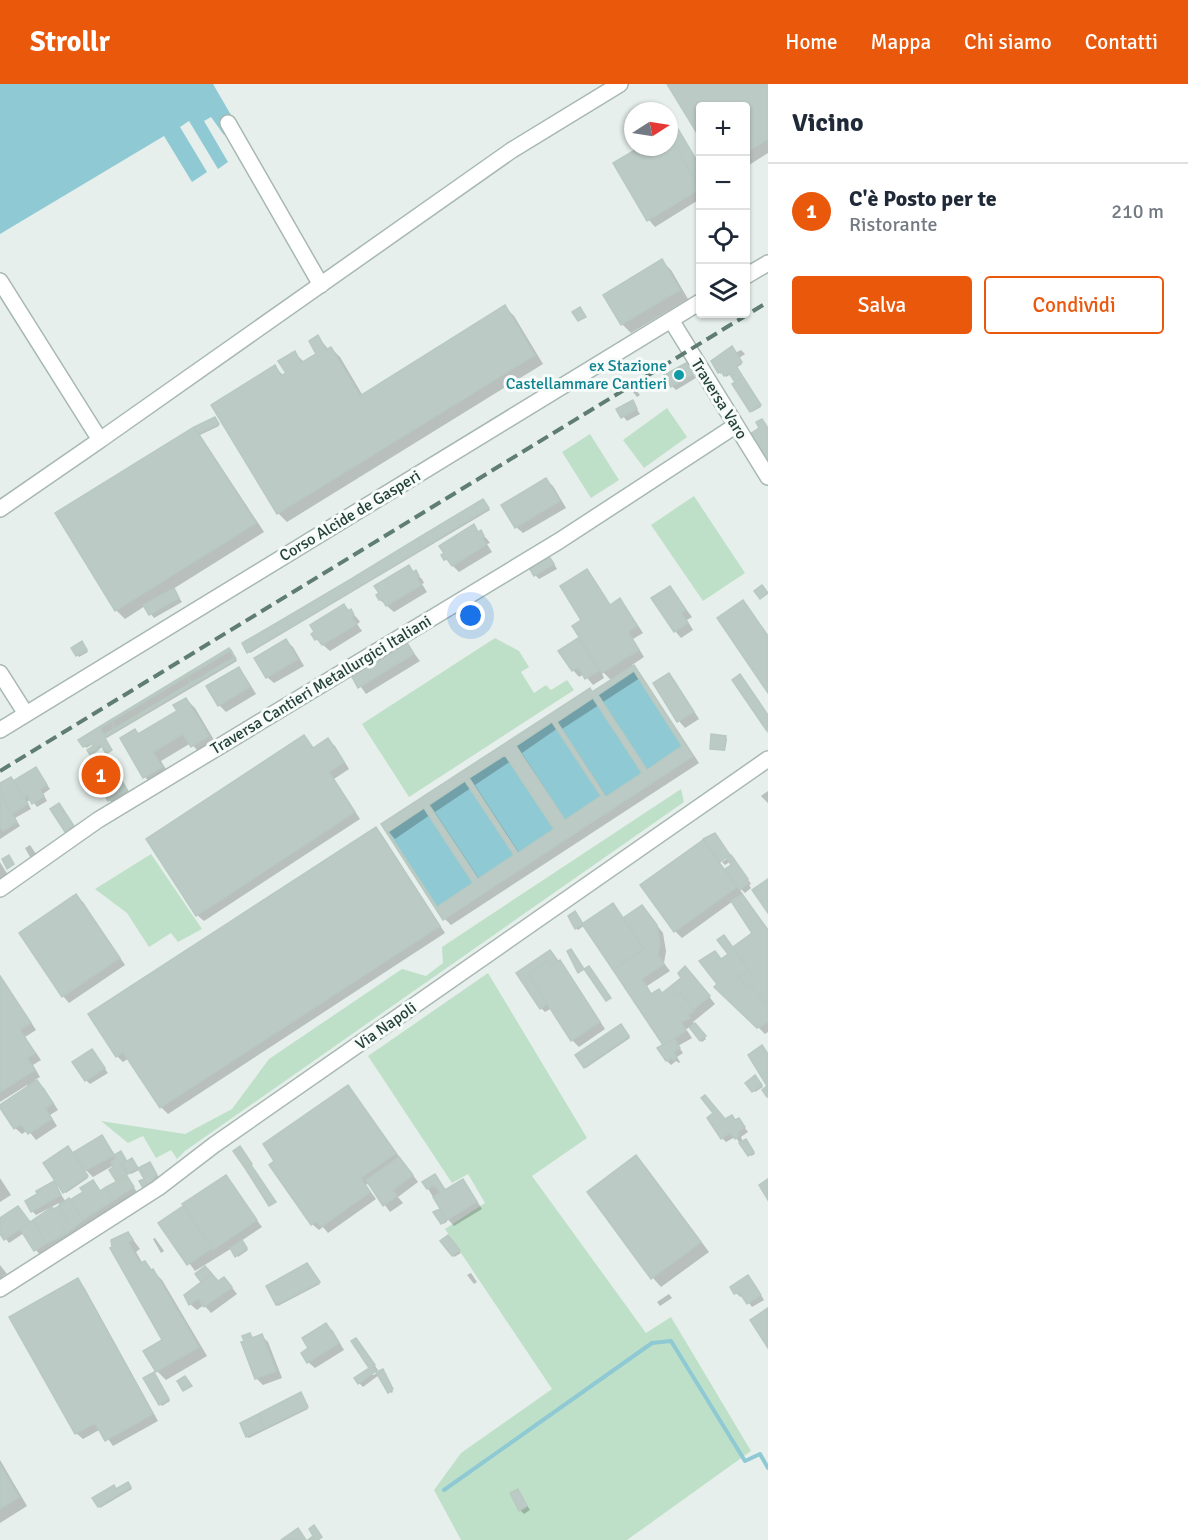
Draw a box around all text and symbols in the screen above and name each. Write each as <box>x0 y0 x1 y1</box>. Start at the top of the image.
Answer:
text: Strollr <box>30 25 110 59</box>
text: Home <box>785 29 838 55</box>
text: Mappa <box>871 29 931 55</box>
text: Chi siamo <box>964 29 1052 55</box>
text: Contatti <box>1085 29 1158 55</box>
north arrow <box>624 102 678 156</box>
map controls <box>696 102 750 318</box>
button: + <box>696 102 750 156</box>
text: Vicino <box>792 107 864 139</box>
button: − <box>696 156 750 210</box>
text: C'è Posto per te <box>849 185 997 212</box>
text: 1 <box>806 199 817 224</box>
text: 210 m <box>1111 199 1164 224</box>
button: locate <box>696 210 750 264</box>
text: Ristorante <box>849 212 938 237</box>
button: layers <box>696 264 750 318</box>
button: Salva <box>792 276 972 334</box>
button: Condividi <box>984 276 1164 334</box>
street label: Traversa Varo <box>686 355 752 443</box>
place label: ex Stazione Castellammare Cantieri <box>506 356 667 394</box>
marker: ex Stazione Castellammare Cantieri <box>672 368 686 382</box>
street label: Corso Alcide de Gasperi <box>276 466 424 566</box>
your location <box>456 601 485 630</box>
street label: Traversa Cantieri Metallurgici Italiani <box>207 611 435 759</box>
pin: 1 <box>82 752 120 798</box>
street label: Via Napoli <box>352 998 420 1054</box>

